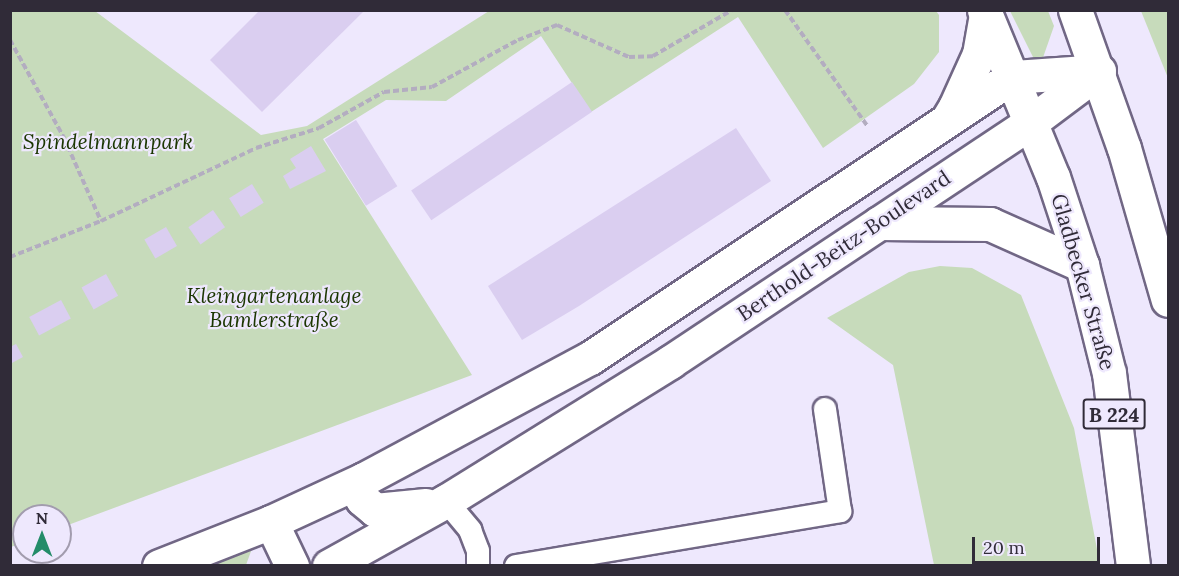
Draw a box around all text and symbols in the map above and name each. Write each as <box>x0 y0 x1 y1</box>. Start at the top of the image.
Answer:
park label: Spindelmannpark <box>23 129 193 155</box>
street label: Berthold-Beitz-Boulevard <box>733 165 955 327</box>
street label: Gladbecker Straße <box>1046 191 1120 373</box>
park label: Kleingartenanlage Bamlerstraße <box>187 283 361 333</box>
road number: B 224 <box>1082 397 1146 431</box>
north arrow <box>12 504 72 564</box>
text: N <box>36 508 48 528</box>
scale bar <box>975 525 1102 563</box>
text: 20 m <box>983 536 1025 559</box>

